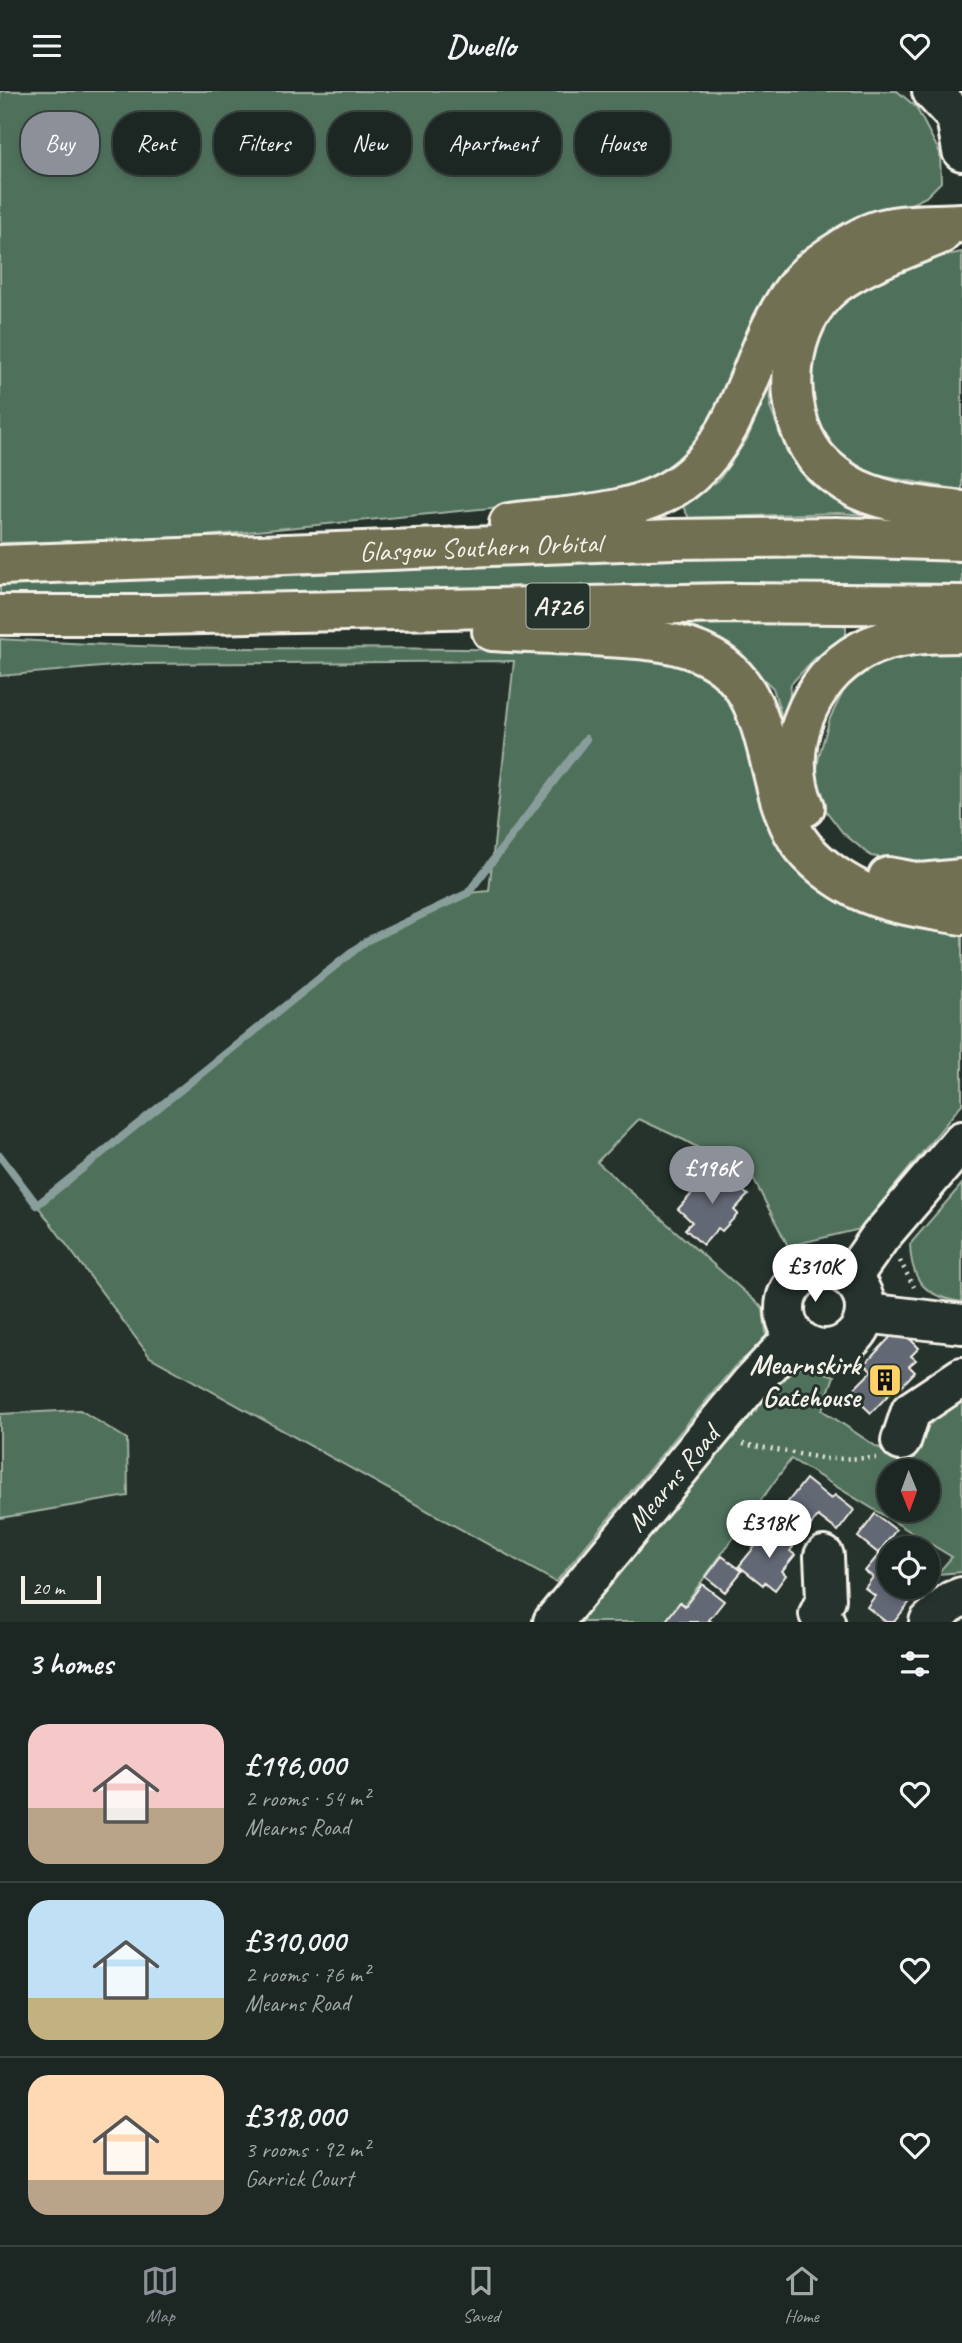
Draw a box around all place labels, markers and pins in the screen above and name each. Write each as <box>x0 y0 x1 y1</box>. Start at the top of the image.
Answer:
pin: £196K <box>663 1147 761 1206</box>
pin: £310K <box>766 1245 864 1304</box>
place label: Mearnskirk Gatehouse <box>750 1347 863 1414</box>
building icon: Mearnskirk Gatehouse <box>866 1361 904 1399</box>
pin: £318K <box>720 1501 818 1560</box>

